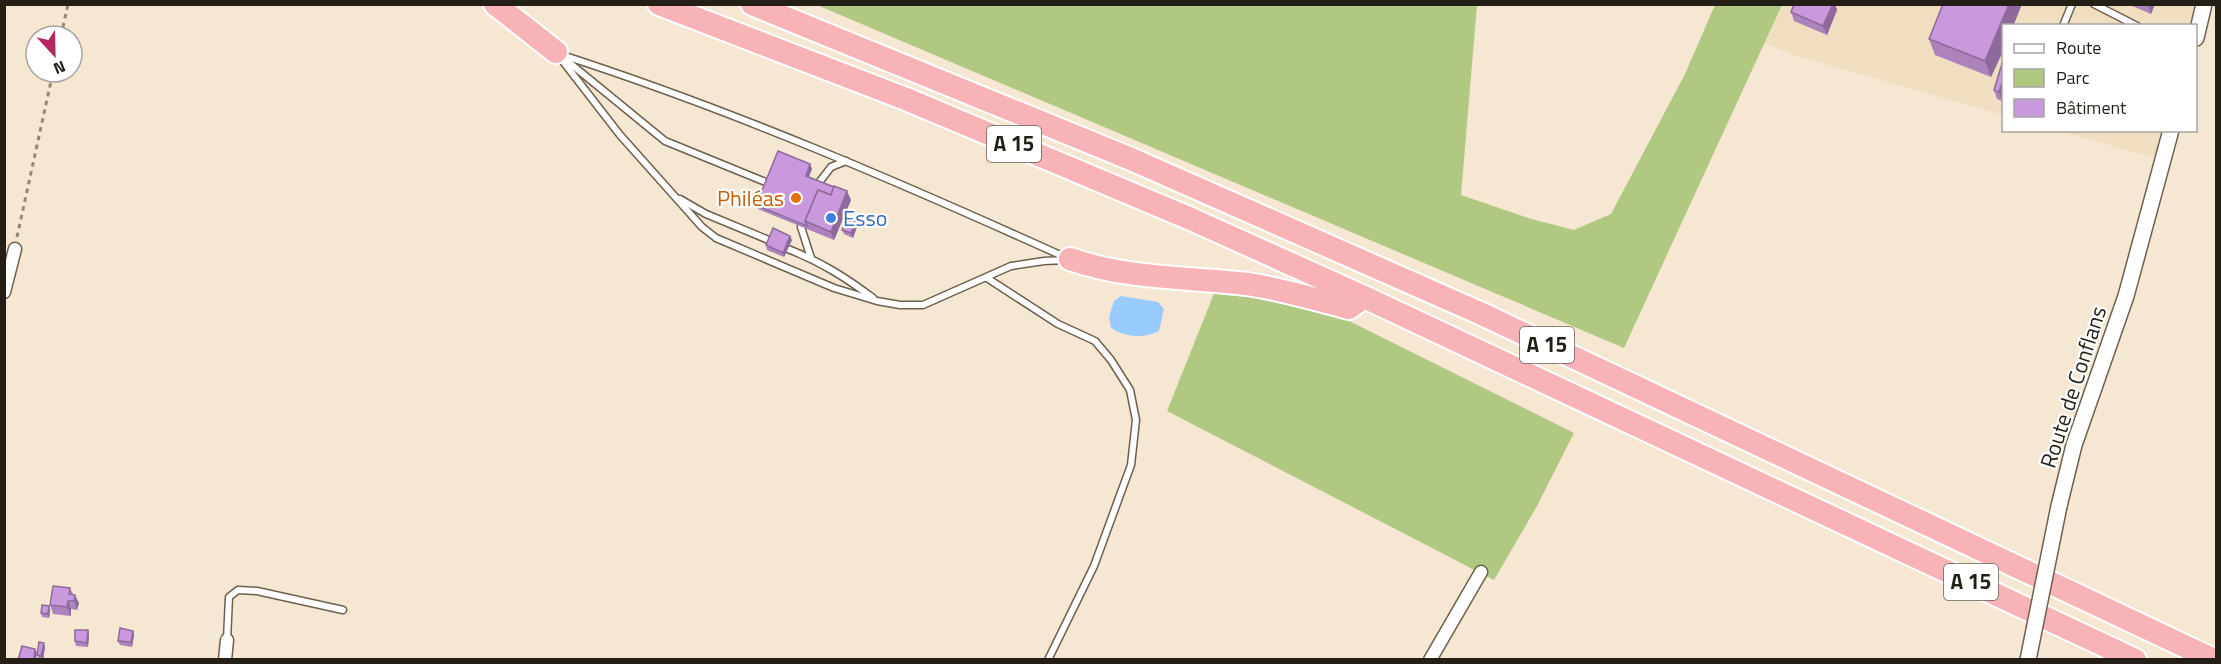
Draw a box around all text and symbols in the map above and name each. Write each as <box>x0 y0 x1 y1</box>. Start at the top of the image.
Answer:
north arrow <box>24 24 84 84</box>
legend <box>2002 24 2197 132</box>
text: Route <box>2056 34 2101 61</box>
text: N <box>50 55 69 81</box>
text: Parc <box>2056 64 2090 91</box>
text: Bâtiment <box>2056 94 2127 121</box>
road number: A 15 <box>987 126 1041 162</box>
place label: Philéas <box>717 181 784 215</box>
marker: Philéas <box>789 191 803 205</box>
place label: Esso <box>843 201 887 235</box>
marker: Esso <box>824 211 838 225</box>
street label: Route de Conflans <box>2031 302 2115 472</box>
road number: A 15 <box>1520 327 1574 363</box>
road number: A 15 <box>1944 564 1998 600</box>

